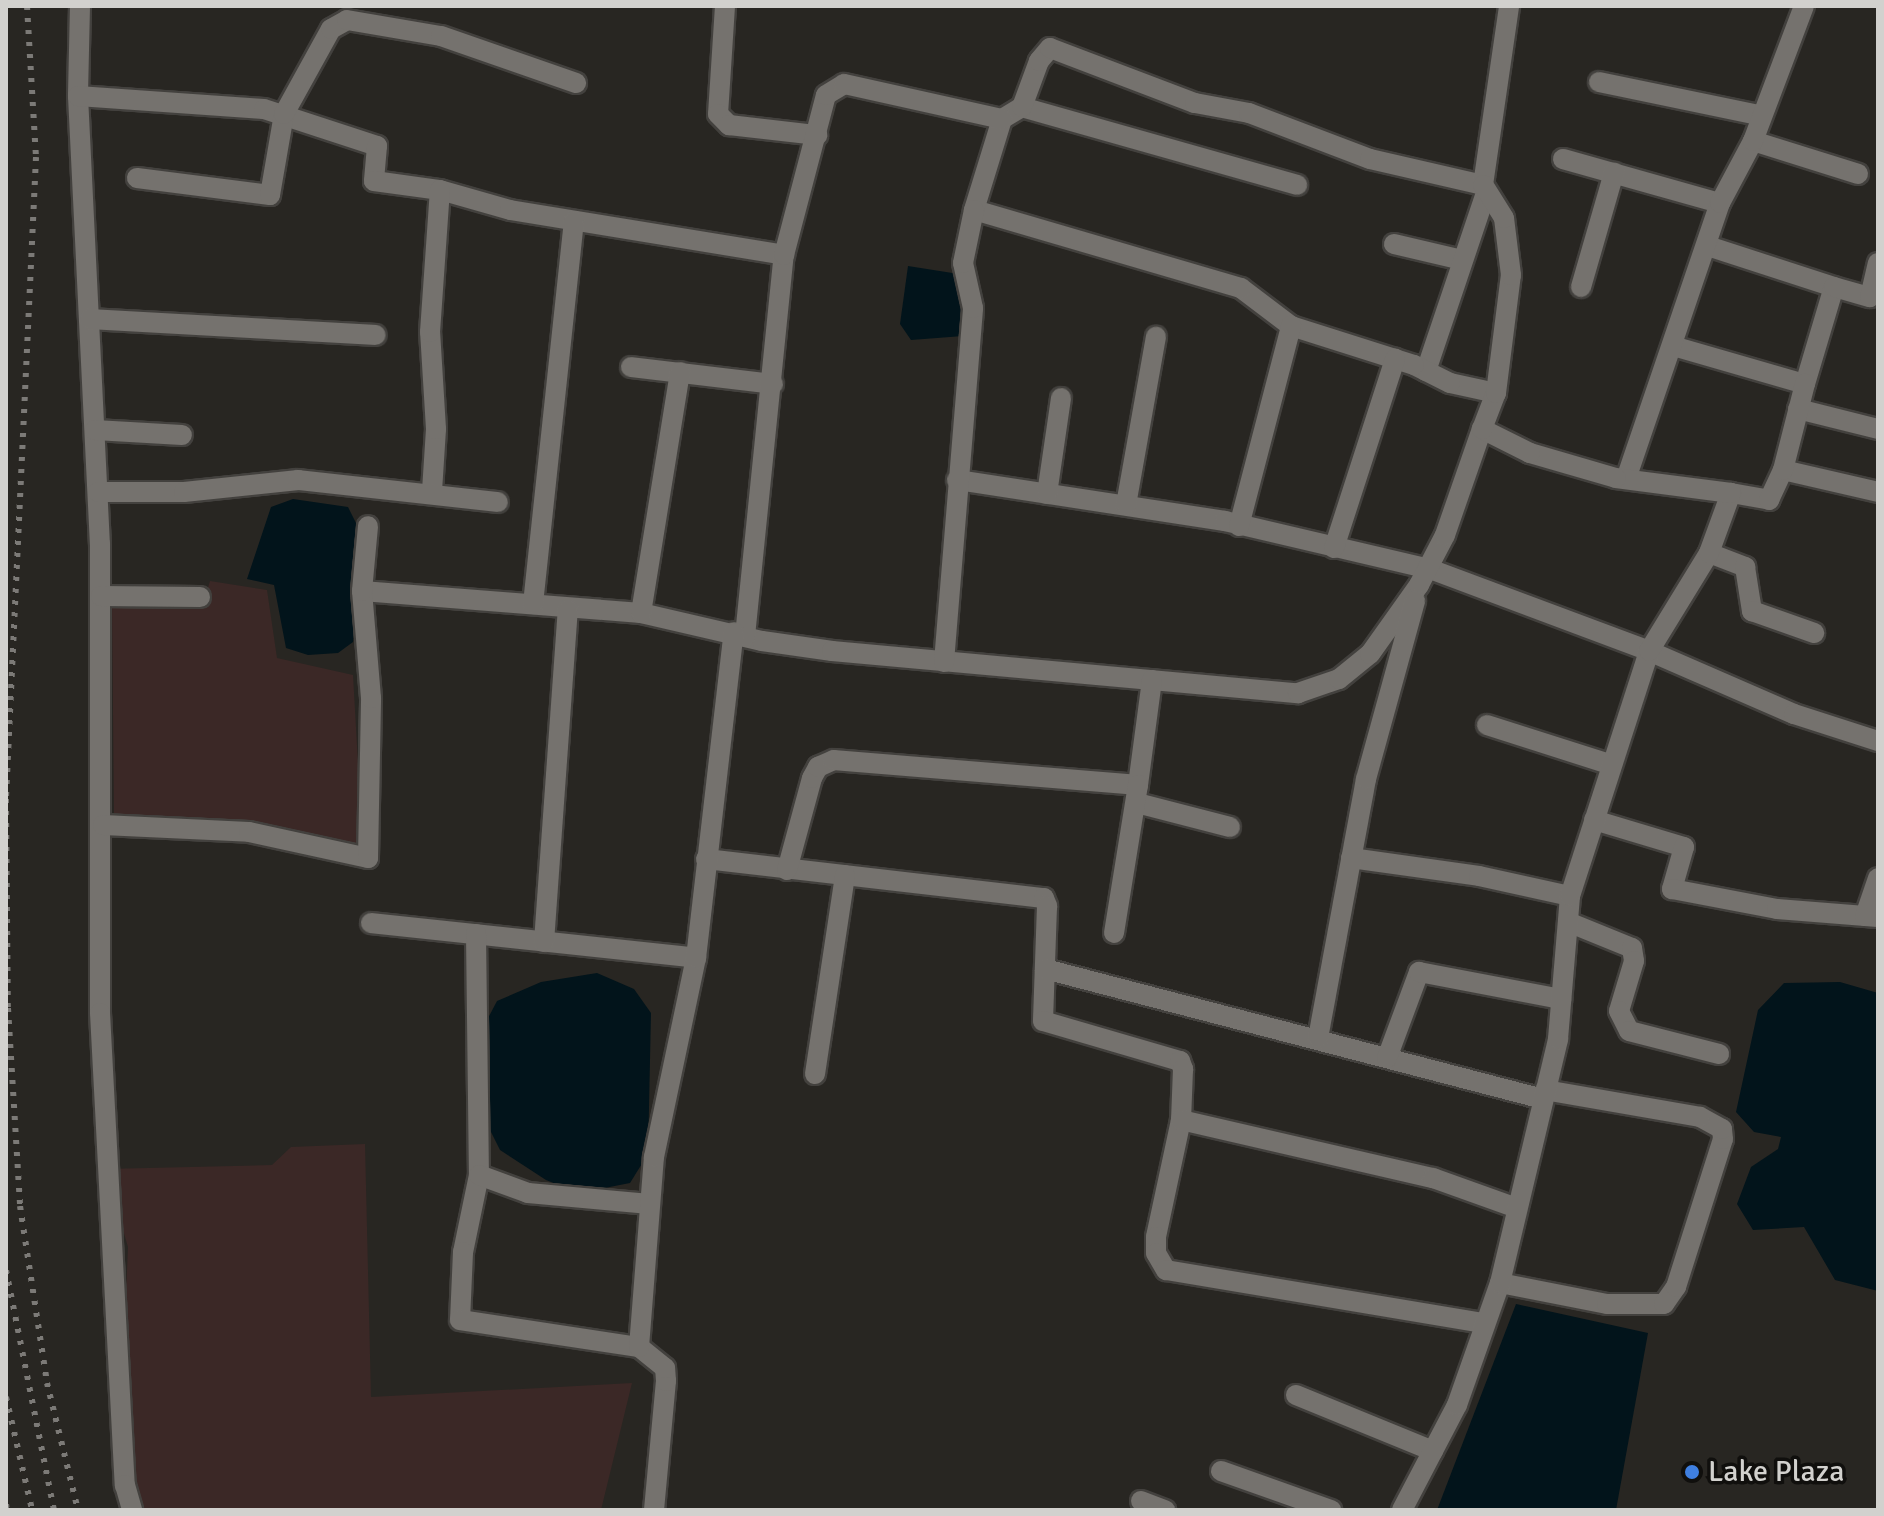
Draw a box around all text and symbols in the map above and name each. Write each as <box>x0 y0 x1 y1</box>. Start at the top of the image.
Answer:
place label: Lake Plaza <box>1708 1454 1844 1490</box>
marker: Lake Plaza <box>1683 1463 1701 1481</box>

